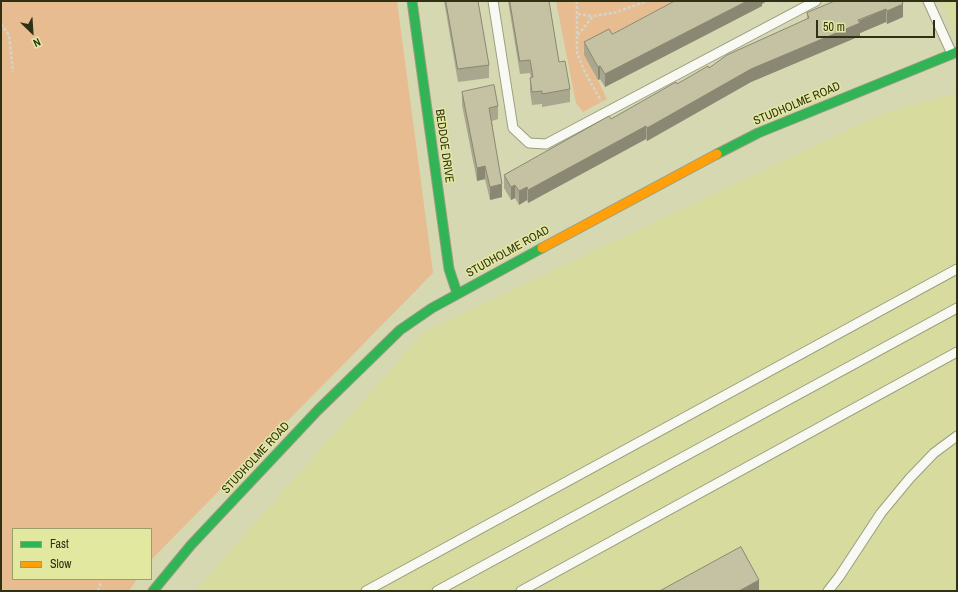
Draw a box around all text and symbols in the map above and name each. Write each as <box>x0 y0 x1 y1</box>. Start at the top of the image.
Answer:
north arrow <box>12 12 52 52</box>
scale bar <box>818 12 937 38</box>
text: 50 m <box>823 19 845 35</box>
text: N <box>31 35 43 51</box>
street label: STUDHOLME ROAD <box>751 79 843 129</box>
street label: BEDDOE DRIVE <box>432 108 456 184</box>
street label: STUDHOLME ROAD <box>464 223 552 281</box>
street label: STUDHOLME ROAD <box>219 419 293 497</box>
legend <box>12 528 152 580</box>
text: Fast <box>50 536 69 552</box>
text: Slow <box>50 556 71 572</box>

